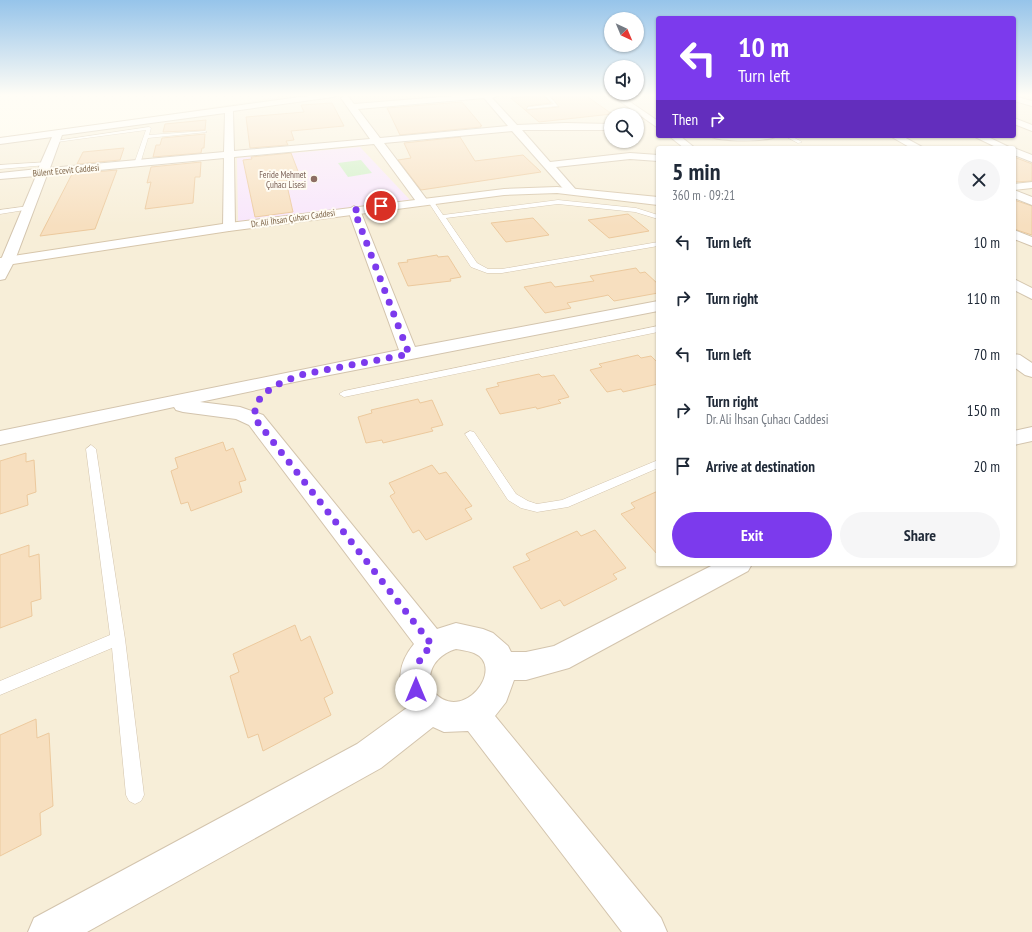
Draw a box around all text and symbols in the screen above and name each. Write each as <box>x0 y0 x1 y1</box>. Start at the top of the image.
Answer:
north arrow <box>604 12 644 52</box>
map controls <box>604 12 644 148</box>
text: 10 m <box>738 28 789 65</box>
icon: left <box>672 32 724 84</box>
button: sound <box>604 60 644 100</box>
text: Turn left <box>738 64 790 87</box>
button: search <box>604 108 644 148</box>
icon: right <box>706 108 728 130</box>
text: Then <box>672 110 698 129</box>
text: 5 min <box>672 156 720 187</box>
button: close <box>958 159 1000 201</box>
street label: Bülent Ecevit Caddesi <box>32 162 100 178</box>
place label: Feride Mehmet Çuhacı Lisesi <box>259 169 307 190</box>
marker: Feride Mehmet Çuhacı Lisesi <box>309 174 319 184</box>
text: 360 m · 09:21 <box>672 187 735 204</box>
pin <box>364 189 398 223</box>
icon: arrive <box>370 195 392 217</box>
street label: Dr. Ali İhsan Çuhacı Caddesi <box>250 207 336 229</box>
icon: left <box>672 231 694 253</box>
text: Turn left <box>706 233 751 252</box>
text: 10 m <box>974 233 1000 252</box>
icon: right <box>672 287 694 309</box>
text: Turn right <box>706 289 758 308</box>
text: 110 m <box>967 289 1000 308</box>
icon: left <box>672 343 694 365</box>
text: Turn left <box>706 345 751 364</box>
text: 70 m <box>974 345 1000 364</box>
text: Turn right <box>706 392 758 411</box>
icon: right <box>672 399 694 421</box>
text: 150 m <box>967 401 1000 420</box>
text: Dr. Ali İhsan Çuhacı Caddesi <box>706 411 829 428</box>
icon: arrive <box>672 455 694 477</box>
text: Arrive at destination <box>706 457 815 476</box>
text: 20 m <box>974 457 1000 476</box>
button: Exit <box>672 512 832 558</box>
button: Share <box>840 512 1000 558</box>
position arrow <box>395 669 437 711</box>

